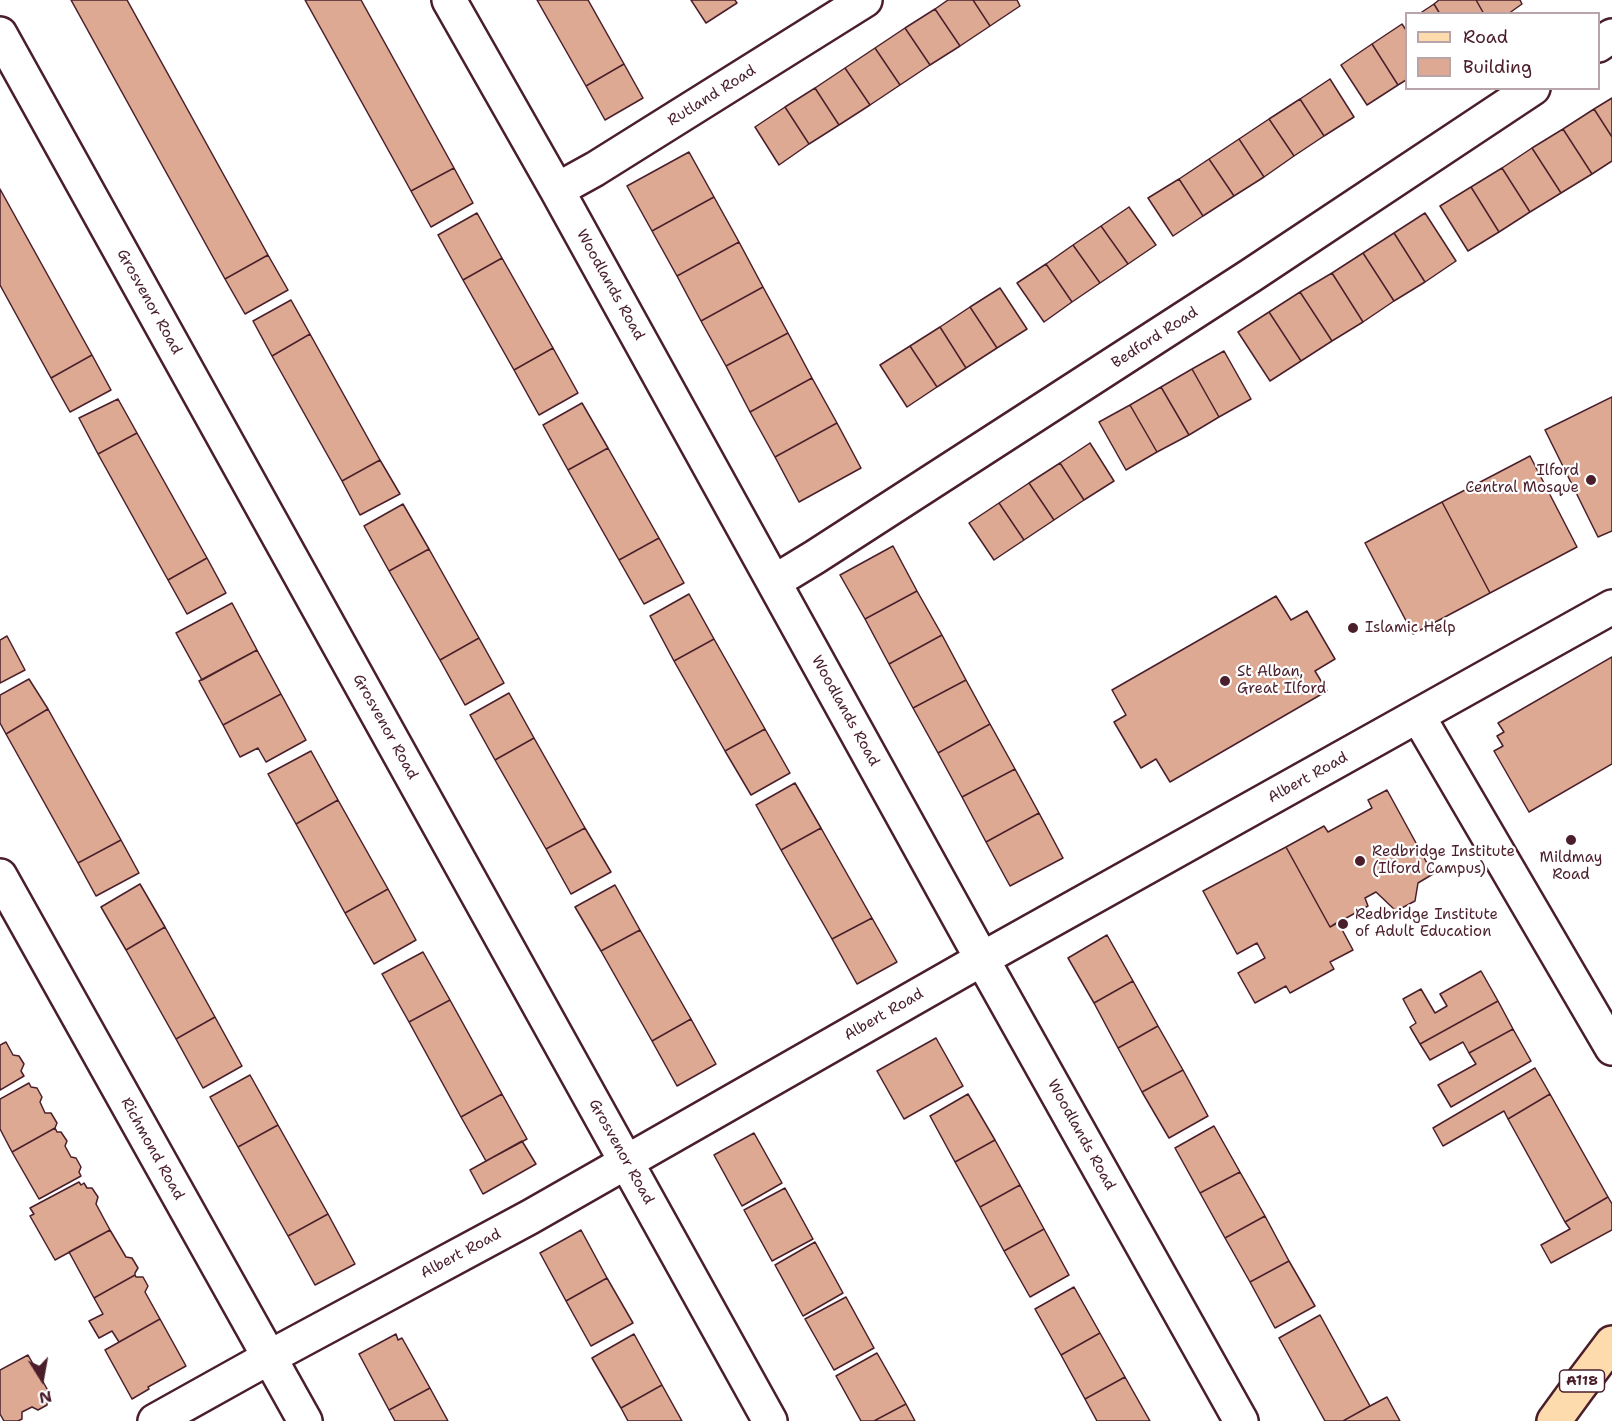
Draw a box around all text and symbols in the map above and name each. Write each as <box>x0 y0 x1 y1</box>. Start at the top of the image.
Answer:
legend <box>1405 12 1600 90</box>
text: Road <box>1463 25 1508 49</box>
text: Building <box>1463 55 1532 79</box>
street label: Rutland Road <box>665 62 759 130</box>
street label: Woodlands Road <box>572 226 648 344</box>
street label: Grosvenor Road <box>113 246 185 358</box>
street label: Bedford Road <box>1109 303 1201 373</box>
place label: Ilford Central Mosque <box>1465 462 1579 497</box>
marker: Ilford Central Mosque <box>1584 473 1598 487</box>
place label: Islamic Help <box>1365 619 1456 637</box>
marker: Islamic Help <box>1346 621 1360 635</box>
street label: Woodlands Road <box>807 652 883 770</box>
place label: St Alban, Great Ilford <box>1237 663 1326 698</box>
street label: Grosvenor Road <box>349 671 421 783</box>
marker: St Alban, Great Ilford <box>1218 674 1232 688</box>
street label: Albert Road <box>1265 749 1351 807</box>
marker: Mildmay Road <box>1564 833 1578 847</box>
place label: Redbridge Institute (Ilford Campus) <box>1372 843 1515 878</box>
place label: Mildmay Road <box>1540 849 1602 884</box>
marker: Redbridge Institute (Ilford Campus) <box>1353 854 1367 868</box>
place label: Redbridge Institute of Adult Education <box>1355 906 1498 941</box>
marker: Redbridge Institute of Adult Education <box>1336 917 1350 931</box>
street label: Albert Road <box>841 985 927 1045</box>
street label: Woodlands Road <box>1043 1076 1119 1194</box>
street label: Richmond Road <box>116 1095 188 1203</box>
street label: Grosvenor Road <box>585 1096 657 1208</box>
street label: Albert Road <box>418 1225 504 1283</box>
north arrow <box>12 1349 72 1409</box>
road number: A118 <box>1560 1370 1604 1392</box>
text: N <box>37 1386 54 1409</box>

